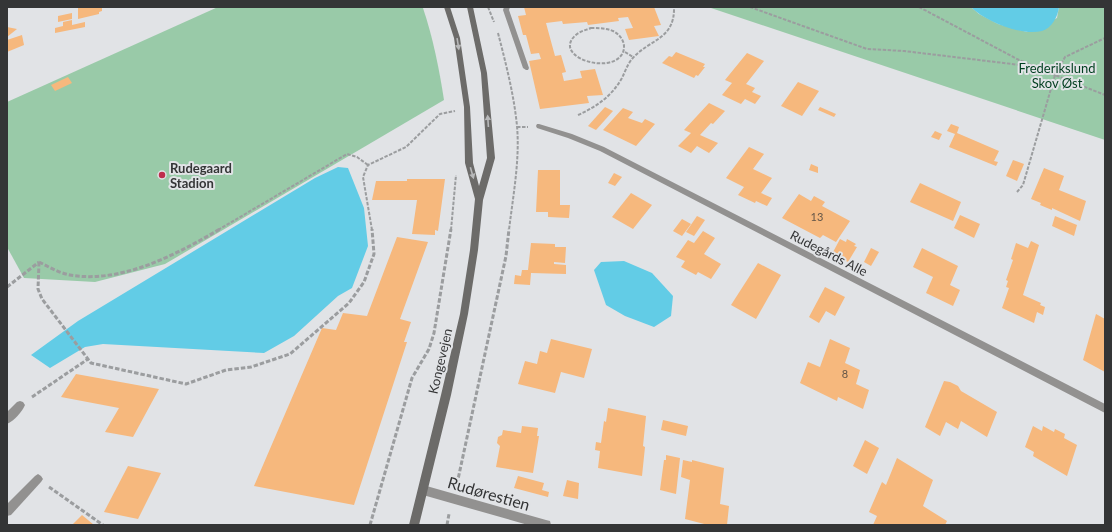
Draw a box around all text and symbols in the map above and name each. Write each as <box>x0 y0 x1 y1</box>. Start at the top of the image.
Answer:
one-way arrow <box>455 38 461 50</box>
park label: Frederikslund Skov Øst <box>1018 60 1096 91</box>
one-way arrow <box>485 115 492 127</box>
place label: Rudegaard Stadion <box>170 160 232 191</box>
one-way arrow <box>469 168 475 180</box>
marker: Rudegaard Stadion <box>157 170 167 180</box>
house number: 13 <box>811 210 823 223</box>
street label: Rudegårds Alle <box>788 227 870 279</box>
street label: Kongevejen <box>425 327 455 395</box>
house number: 8 <box>842 367 848 380</box>
street label: Rudørestien <box>446 472 532 514</box>

